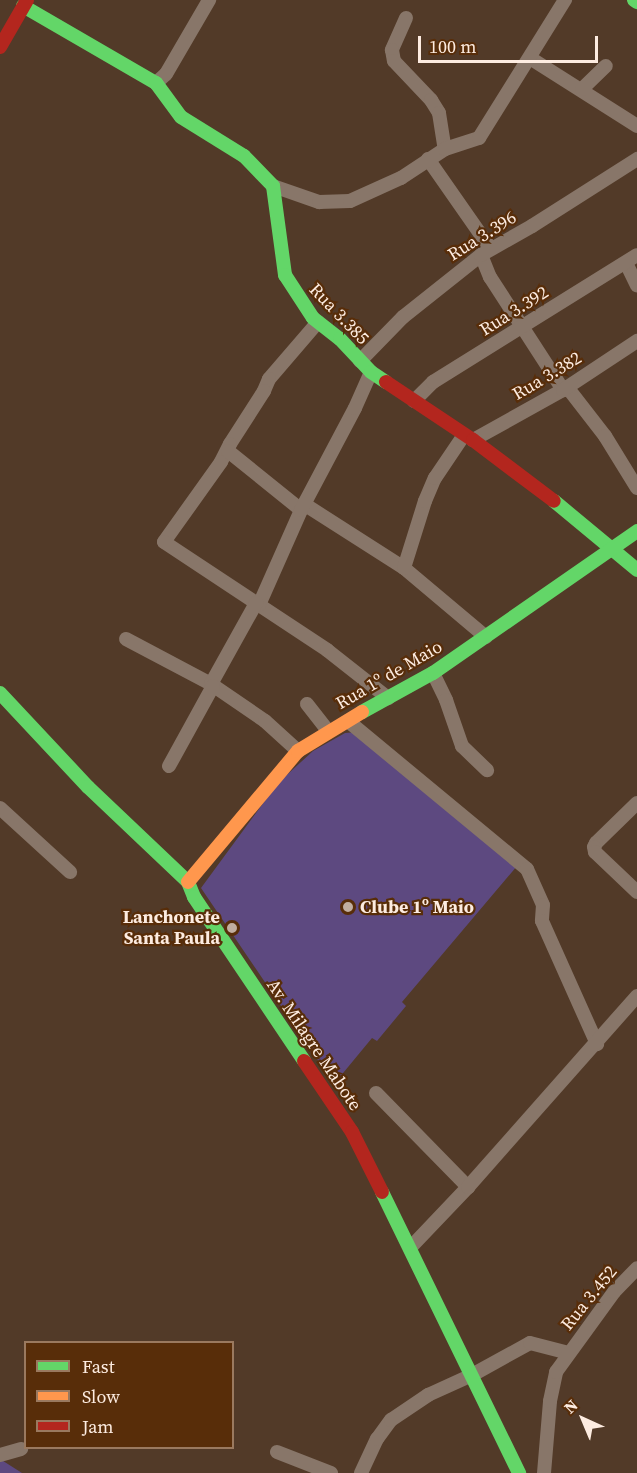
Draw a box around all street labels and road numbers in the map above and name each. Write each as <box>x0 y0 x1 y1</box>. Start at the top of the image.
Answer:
street label: Rua 3.396 <box>444 207 520 265</box>
street label: Rua 3.385 <box>305 279 373 349</box>
street label: Rua 3.392 <box>476 282 552 340</box>
street label: Rua 3.382 <box>509 347 585 405</box>
street label: Rua 1º de Maio <box>332 636 446 714</box>
street label: Av. Milagre Mabote <box>262 975 366 1115</box>
street label: Rua 3.452 <box>556 1261 622 1335</box>

